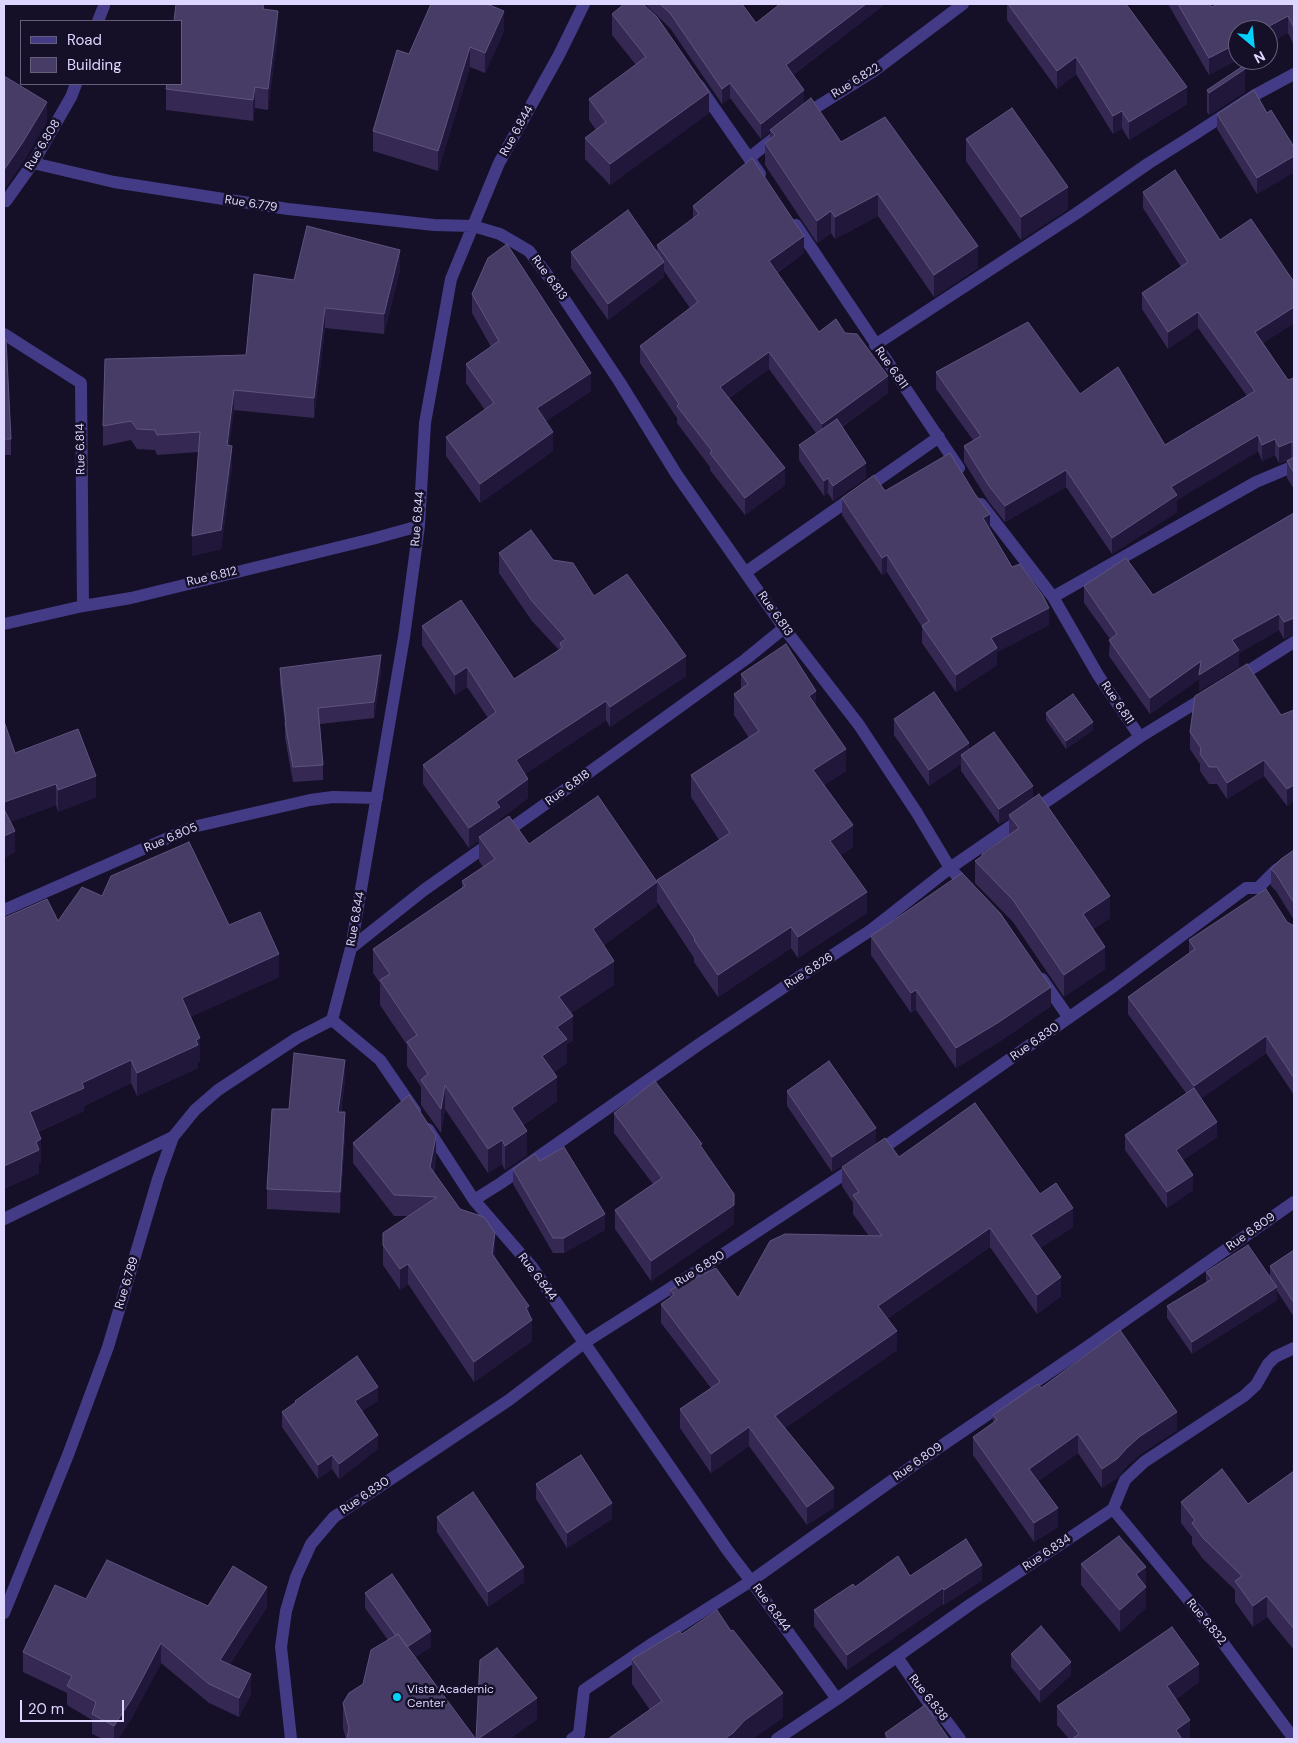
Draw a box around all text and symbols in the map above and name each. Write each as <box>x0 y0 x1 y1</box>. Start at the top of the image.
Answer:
legend <box>20 20 182 85</box>
north arrow <box>1228 20 1278 70</box>
text: Road <box>67 30 102 50</box>
text: N <box>1251 47 1268 68</box>
text: Building <box>67 55 122 75</box>
street label: Rue 6.822 <box>829 60 883 102</box>
street label: Rue 6.844 <box>497 103 537 159</box>
street label: Rue 6.808 <box>22 117 64 173</box>
street label: Rue 6.779 <box>224 193 278 215</box>
street label: Rue 6.813 <box>528 253 570 303</box>
street label: Rue 6.811 <box>871 344 911 392</box>
street label: Rue 6.814 <box>73 423 89 475</box>
street label: Rue 6.844 <box>408 491 428 547</box>
street label: Rue 6.812 <box>185 564 239 590</box>
street label: Rue 6.813 <box>754 589 796 639</box>
street label: Rue 6.811 <box>1098 679 1136 727</box>
street label: Rue 6.818 <box>543 767 593 809</box>
street label: Rue 6.805 <box>142 820 200 856</box>
street label: Rue 6.844 <box>344 891 368 947</box>
street label: Rue 6.826 <box>782 950 836 992</box>
street label: Rue 6.830 <box>1008 1020 1062 1064</box>
street label: Rue 6.809 <box>1224 1210 1278 1254</box>
street label: Rue 6.830 <box>672 1248 728 1290</box>
street label: Rue 6.844 <box>515 1251 559 1303</box>
street label: Rue 6.789 <box>112 1255 142 1311</box>
street label: Rue 6.809 <box>891 1440 945 1484</box>
street label: Rue 6.830 <box>338 1474 392 1518</box>
street label: Rue 6.834 <box>1020 1532 1074 1574</box>
street label: Rue 6.844 <box>749 1581 793 1635</box>
street label: Rue 6.832 <box>1183 1596 1229 1648</box>
street label: Rue 6.838 <box>905 1672 951 1724</box>
place label: Vista Academic Center <box>407 1683 494 1711</box>
scale bar <box>22 1690 126 1722</box>
marker: Vista Academic Center <box>391 1691 403 1703</box>
text: 20 m <box>28 1699 64 1719</box>

